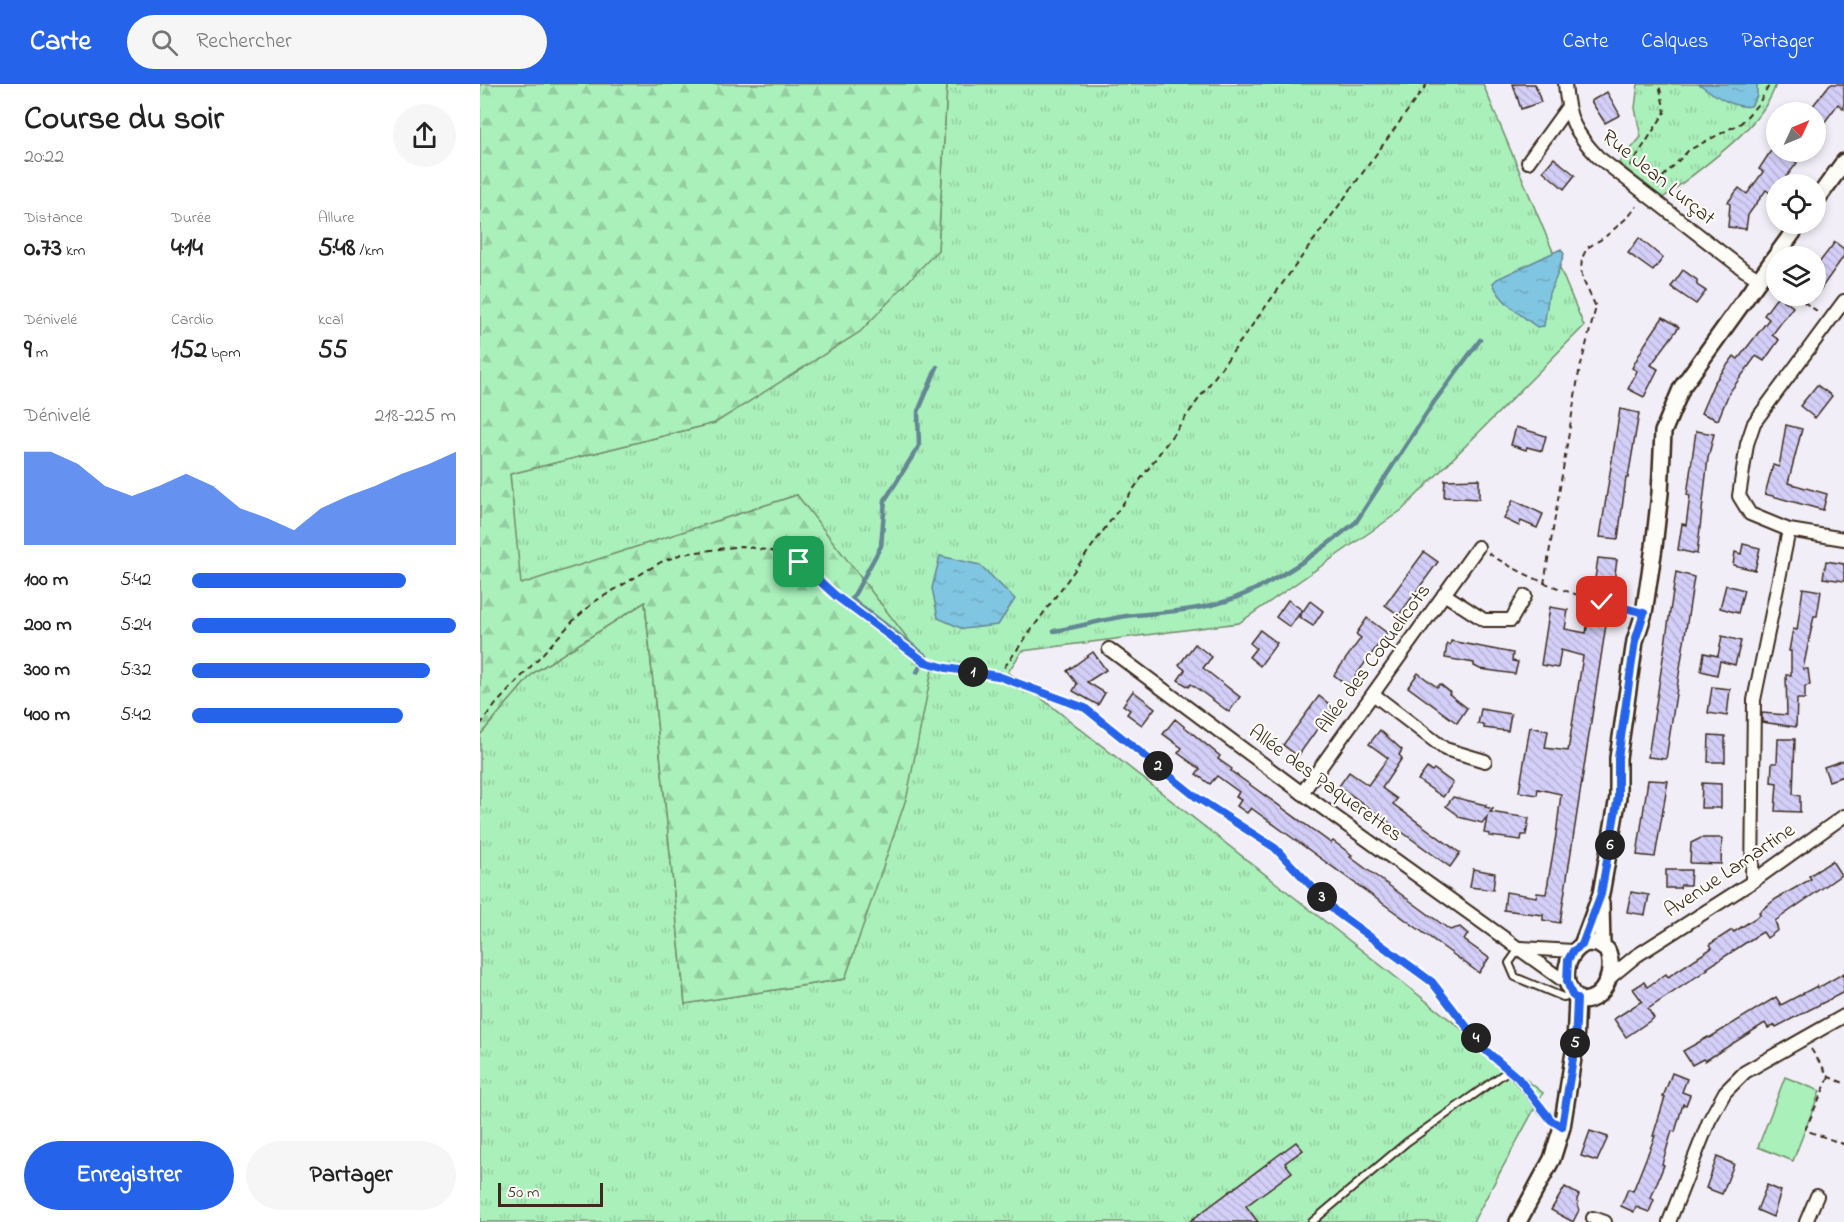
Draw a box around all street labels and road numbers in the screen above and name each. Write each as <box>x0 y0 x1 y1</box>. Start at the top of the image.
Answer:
street label: Rue Jean Lurçat <box>1595 123 1721 233</box>
street label: Allée des Coquelicots <box>1309 578 1439 740</box>
street label: Allée des Paquerettes <box>1242 718 1408 850</box>
street label: Avenue Lamartine <box>1659 816 1802 926</box>

